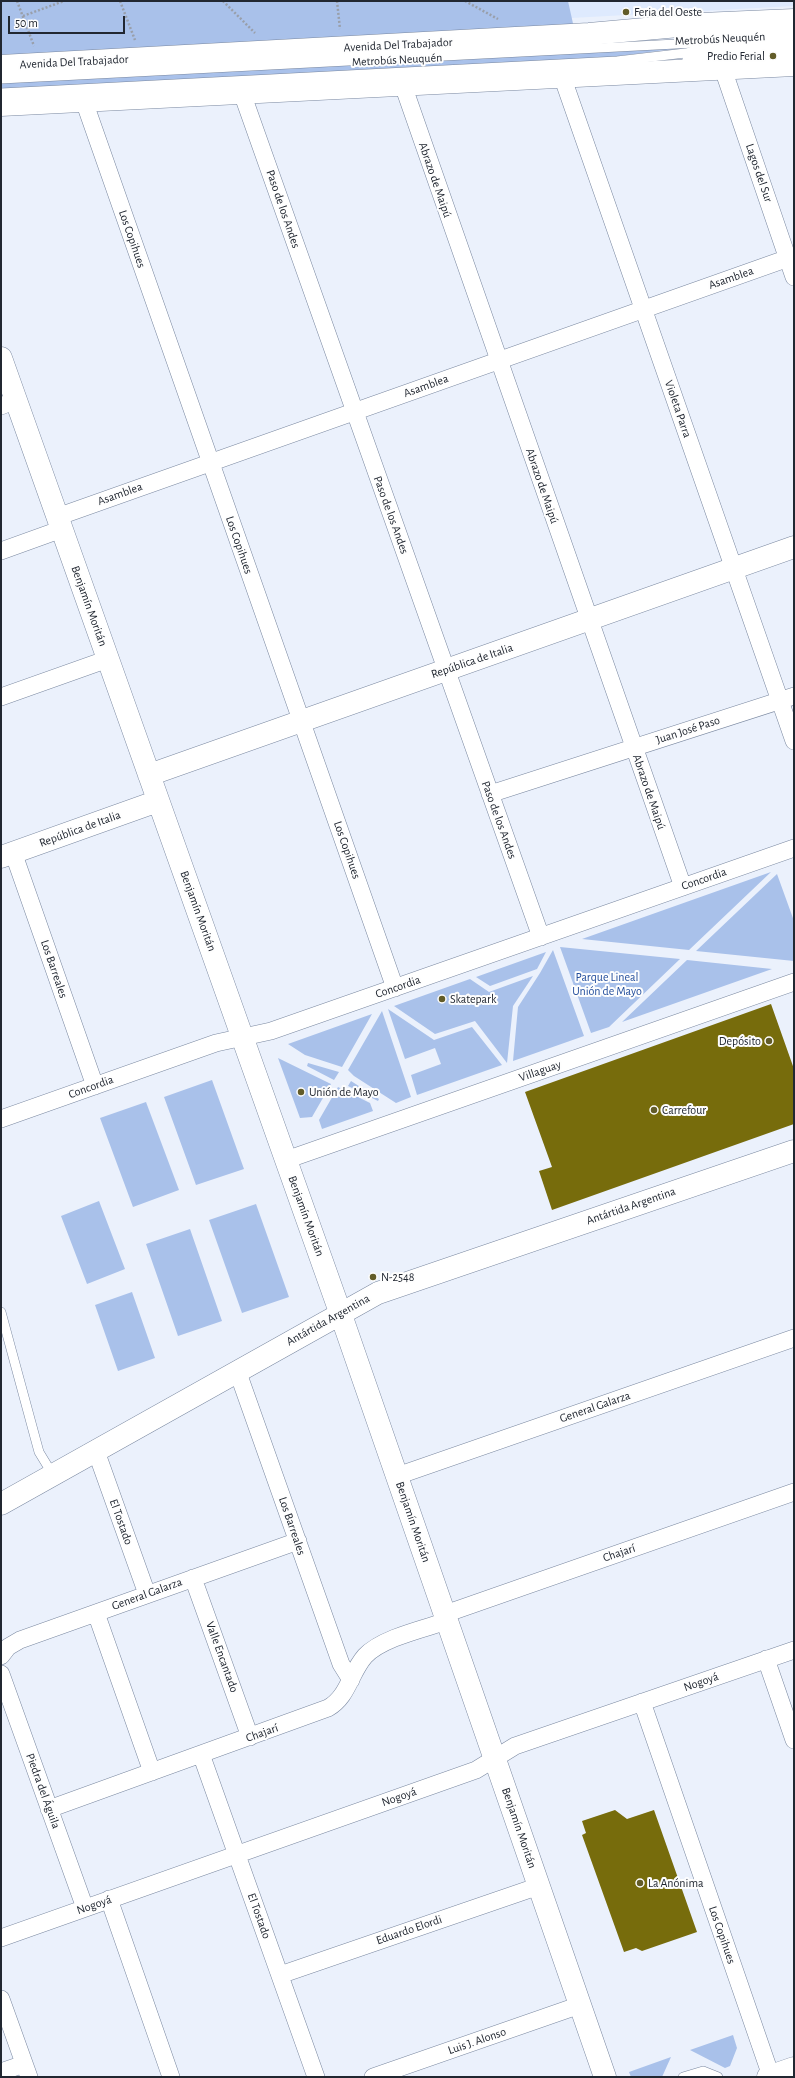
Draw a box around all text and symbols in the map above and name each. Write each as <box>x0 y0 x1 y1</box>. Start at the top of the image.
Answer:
place label: Feria del Oeste <box>634 5 702 19</box>
marker: Feria del Oeste <box>621 7 631 17</box>
scale bar <box>10 8 127 34</box>
text: 50 m <box>15 17 38 29</box>
street label: Metrobús Neuquén <box>674 29 766 49</box>
street label: Avenida Del Trabajador <box>343 35 453 55</box>
place label: Predio Ferial <box>707 49 765 63</box>
street label: Metrobús Neuquén <box>351 50 443 70</box>
marker: Predio Ferial <box>768 51 778 61</box>
street label: Avenida Del Trabajador <box>19 52 129 72</box>
street label: Abrazo de Maipú <box>415 140 455 220</box>
street label: Lagos del Sur <box>742 142 776 204</box>
street label: Paso de los Andes <box>263 168 303 250</box>
street label: Los Copihues <box>115 208 149 270</box>
street label: Asamblea <box>707 264 755 292</box>
street label: Asamblea <box>402 371 450 401</box>
street label: Violeta Parra <box>661 378 695 440</box>
street label: Abrazo de Maipú <box>522 446 562 526</box>
street label: Paso de los Andes <box>370 474 412 556</box>
street label: Asamblea <box>96 479 144 509</box>
street label: Los Copihues <box>222 514 256 576</box>
street label: Benjamín Moritán <box>68 564 110 648</box>
street label: República de Italia <box>429 640 515 682</box>
street label: Juan José Paso <box>654 713 722 747</box>
street label: Abrazo de Maipú <box>629 752 669 832</box>
street label: Paso de los Andes <box>478 779 520 861</box>
street label: República de Italia <box>37 808 123 850</box>
street label: Los Copihues <box>330 819 364 881</box>
street label: Concordia <box>679 865 729 893</box>
street label: Benjamín Moritán <box>177 869 219 953</box>
street label: Los Barreales <box>37 938 71 1000</box>
park label: Parque Lineal Unión de Mayo <box>572 970 642 998</box>
street label: Concordia <box>373 973 423 1001</box>
place label: Skatepark <box>450 992 496 1006</box>
marker: Skatepark <box>437 994 447 1004</box>
place label: Depósito <box>719 1034 761 1048</box>
marker: Depósito <box>764 1036 774 1046</box>
street label: Villaguay <box>517 1057 563 1085</box>
street label: Concordia <box>67 1072 115 1102</box>
place label: Unión de Mayo <box>309 1085 379 1099</box>
marker: Unión de Mayo <box>296 1087 306 1097</box>
place label: Carrefour <box>662 1103 706 1117</box>
marker: Carrefour <box>649 1105 659 1115</box>
street label: Benjamín Moritán <box>285 1174 327 1258</box>
street label: Antártida Argentina <box>585 1184 677 1228</box>
place label: N-2548 <box>381 1270 414 1284</box>
marker: N-2548 <box>368 1272 378 1282</box>
street label: Antártida Argentina <box>284 1291 372 1349</box>
street label: General Galarza <box>558 1388 632 1426</box>
street label: Benjamín Moritán <box>392 1480 434 1564</box>
street label: Los Barreales <box>275 1495 309 1557</box>
street label: El Tostado <box>106 1497 136 1547</box>
street label: Chajarí <box>601 1541 637 1565</box>
street label: General Galarza <box>110 1575 184 1613</box>
street label: Valle Encantado <box>202 1620 242 1694</box>
street label: Nogoyá <box>682 1669 720 1695</box>
street label: Chajarí <box>244 1721 280 1745</box>
street label: Piedra del Águila <box>23 1751 63 1831</box>
street label: Nogoyá <box>380 1784 418 1810</box>
street label: Benjamín Moritán <box>498 1786 540 1870</box>
place label: La Anónima <box>648 1876 704 1890</box>
marker: La Anónima <box>635 1878 645 1888</box>
street label: El Tostado <box>244 1891 274 1941</box>
street label: Nogoyá <box>75 1892 113 1918</box>
street label: Los Copihues <box>705 1904 739 1966</box>
street label: Eduardo Elordi <box>374 1912 444 1948</box>
street label: Luis J. Alonso <box>446 2024 508 2058</box>

